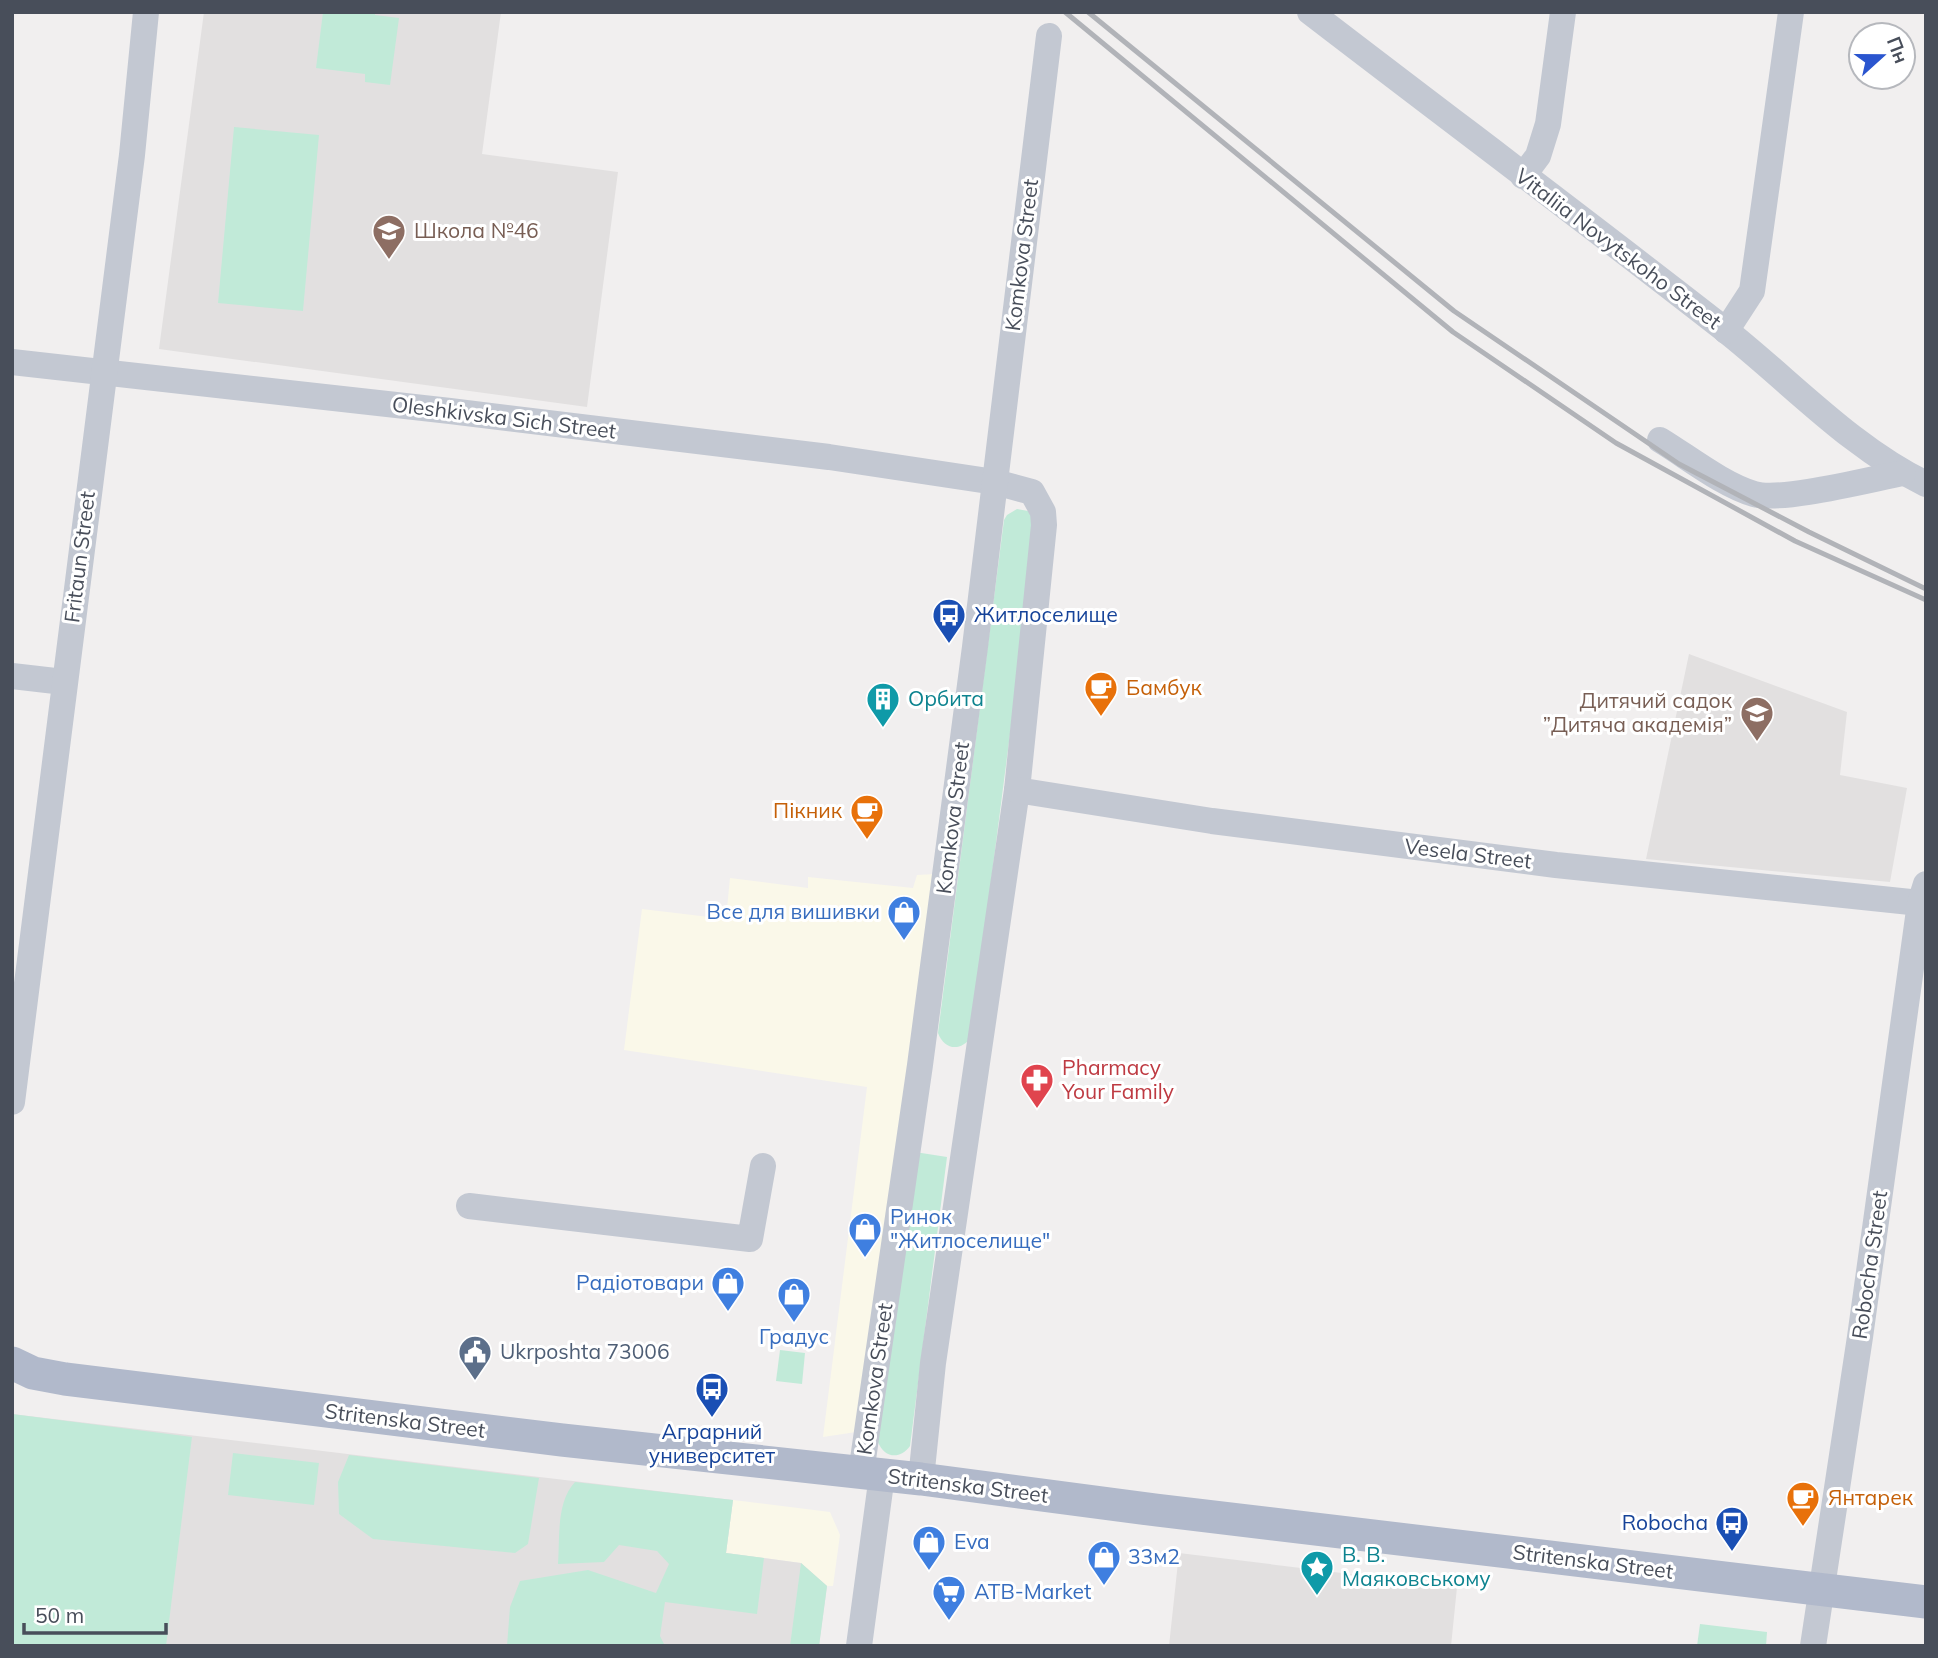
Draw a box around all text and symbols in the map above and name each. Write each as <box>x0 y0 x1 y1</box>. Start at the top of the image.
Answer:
north arrow <box>1847 21 1917 91</box>
text: Пн <box>1882 33 1914 67</box>
street label: Vitaliia Novytskoho Street <box>1511 162 1727 334</box>
street label: Komkova Street <box>999 177 1043 332</box>
school or university icon: Школа №46 <box>370 212 408 261</box>
place label: Школа №46 <box>414 217 539 243</box>
street label: Oleshkivska Sich Street <box>391 390 618 444</box>
street label: Fritaun Street <box>58 490 100 624</box>
bus stop icon: Житлоселище <box>930 596 968 645</box>
place label: Житлоселище <box>974 601 1118 627</box>
cafe icon: Бамбук <box>1082 669 1120 718</box>
place label: Бамбук <box>1126 674 1203 700</box>
building icon: Орбита <box>864 680 902 729</box>
place label: Орбита <box>908 685 984 711</box>
place label: Дитячий садок ”Дитяча академія” <box>1543 687 1733 737</box>
school or university icon: Дитячий садок ”Дитяча академія” <box>1738 694 1776 743</box>
street label: Komkova Street <box>930 740 974 895</box>
cafe icon: Пікник <box>848 792 886 841</box>
place label: Пікник <box>773 797 843 823</box>
street label: Vesela Street <box>1403 832 1533 874</box>
shop icon: Все для вишивки <box>885 893 923 942</box>
place label: Все для вишивки <box>707 898 880 924</box>
place label: Pharmacy Your Family <box>1061 1054 1174 1104</box>
pharmacy icon: Pharmacy Your Family <box>1018 1061 1056 1110</box>
street label: Robocha Street <box>1846 1189 1892 1341</box>
place label: Ринок "Житлоселище" <box>890 1203 1050 1253</box>
shop icon: Ринок "Житлоселище" <box>846 1210 884 1259</box>
shop icon: Радіотовари <box>709 1264 747 1313</box>
place label: Радіотовари <box>576 1269 704 1295</box>
shop icon: Градус <box>775 1275 813 1324</box>
street label: Komkova Street <box>850 1301 898 1456</box>
place label: Градус <box>759 1323 829 1349</box>
public building icon: Ukrposhta 73006 <box>456 1333 494 1382</box>
place label: Ukrposhta 73006 <box>500 1338 670 1364</box>
bus stop icon: Аграрний университет <box>693 1370 731 1419</box>
street label: Stritenska Street <box>323 1397 487 1443</box>
place label: Аграрний университет <box>649 1418 776 1468</box>
street label: Stritenska Street <box>886 1462 1050 1508</box>
cafe icon: Янтарек <box>1784 1479 1822 1528</box>
place label: Янтарек <box>1828 1484 1914 1510</box>
bus stop icon: Robocha <box>1713 1504 1751 1553</box>
place label: Robocha <box>1622 1509 1708 1535</box>
shop icon: Eva <box>910 1523 948 1572</box>
place label: Eva <box>954 1528 990 1554</box>
shop icon: 33м2 <box>1085 1538 1123 1587</box>
street label: Stritenska Street <box>1511 1538 1675 1584</box>
place label: В. В. Маяковському <box>1342 1541 1491 1591</box>
place label: 33м2 <box>1128 1543 1180 1569</box>
place icon: В. В. Маяковському <box>1298 1548 1336 1597</box>
supermarket icon: ATB-Market <box>930 1573 968 1622</box>
place label: ATB-Market <box>974 1578 1091 1604</box>
scale bar <box>24 1592 166 1636</box>
text: 50 m <box>35 1602 84 1628</box>

